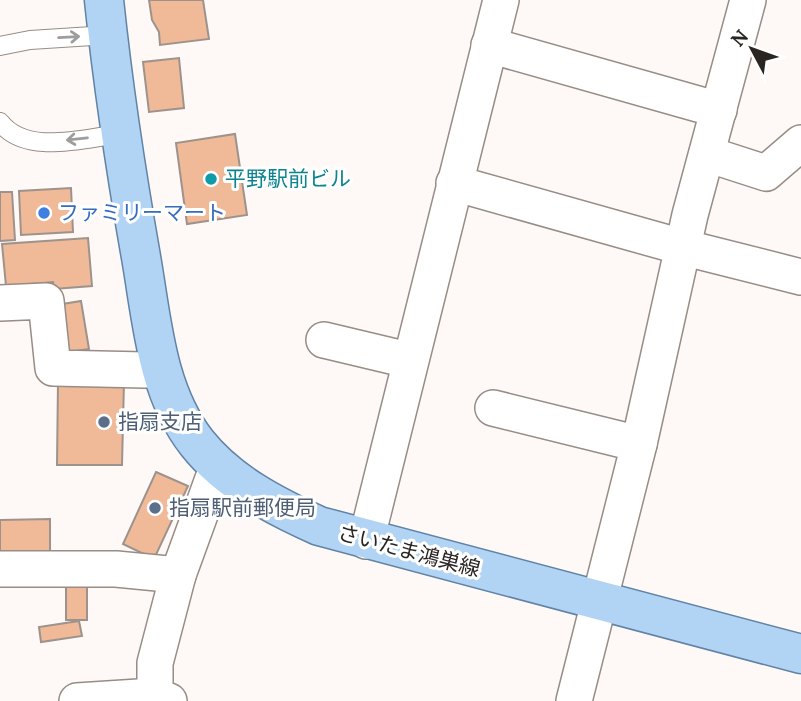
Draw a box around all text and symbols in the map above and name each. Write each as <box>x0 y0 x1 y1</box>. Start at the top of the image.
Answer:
north arrow <box>717 14 787 84</box>
text: N <box>725 24 753 51</box>
one-way arrow <box>57 31 80 44</box>
one-way arrow <box>66 133 89 146</box>
place label: 平野駅前ビル <box>225 165 351 192</box>
marker: 平野駅前ビル <box>203 171 219 187</box>
place label: ファミリーマート <box>58 199 226 226</box>
marker: ファミリーマート <box>36 205 52 221</box>
place label: 指扇支店 <box>118 408 202 435</box>
marker: 指扇支店 <box>96 414 112 430</box>
place label: 指扇駅前郵便局 <box>169 494 316 521</box>
marker: 指扇駅前郵便局 <box>147 500 163 516</box>
street label: さいたま鴻巣線 <box>335 519 483 582</box>

